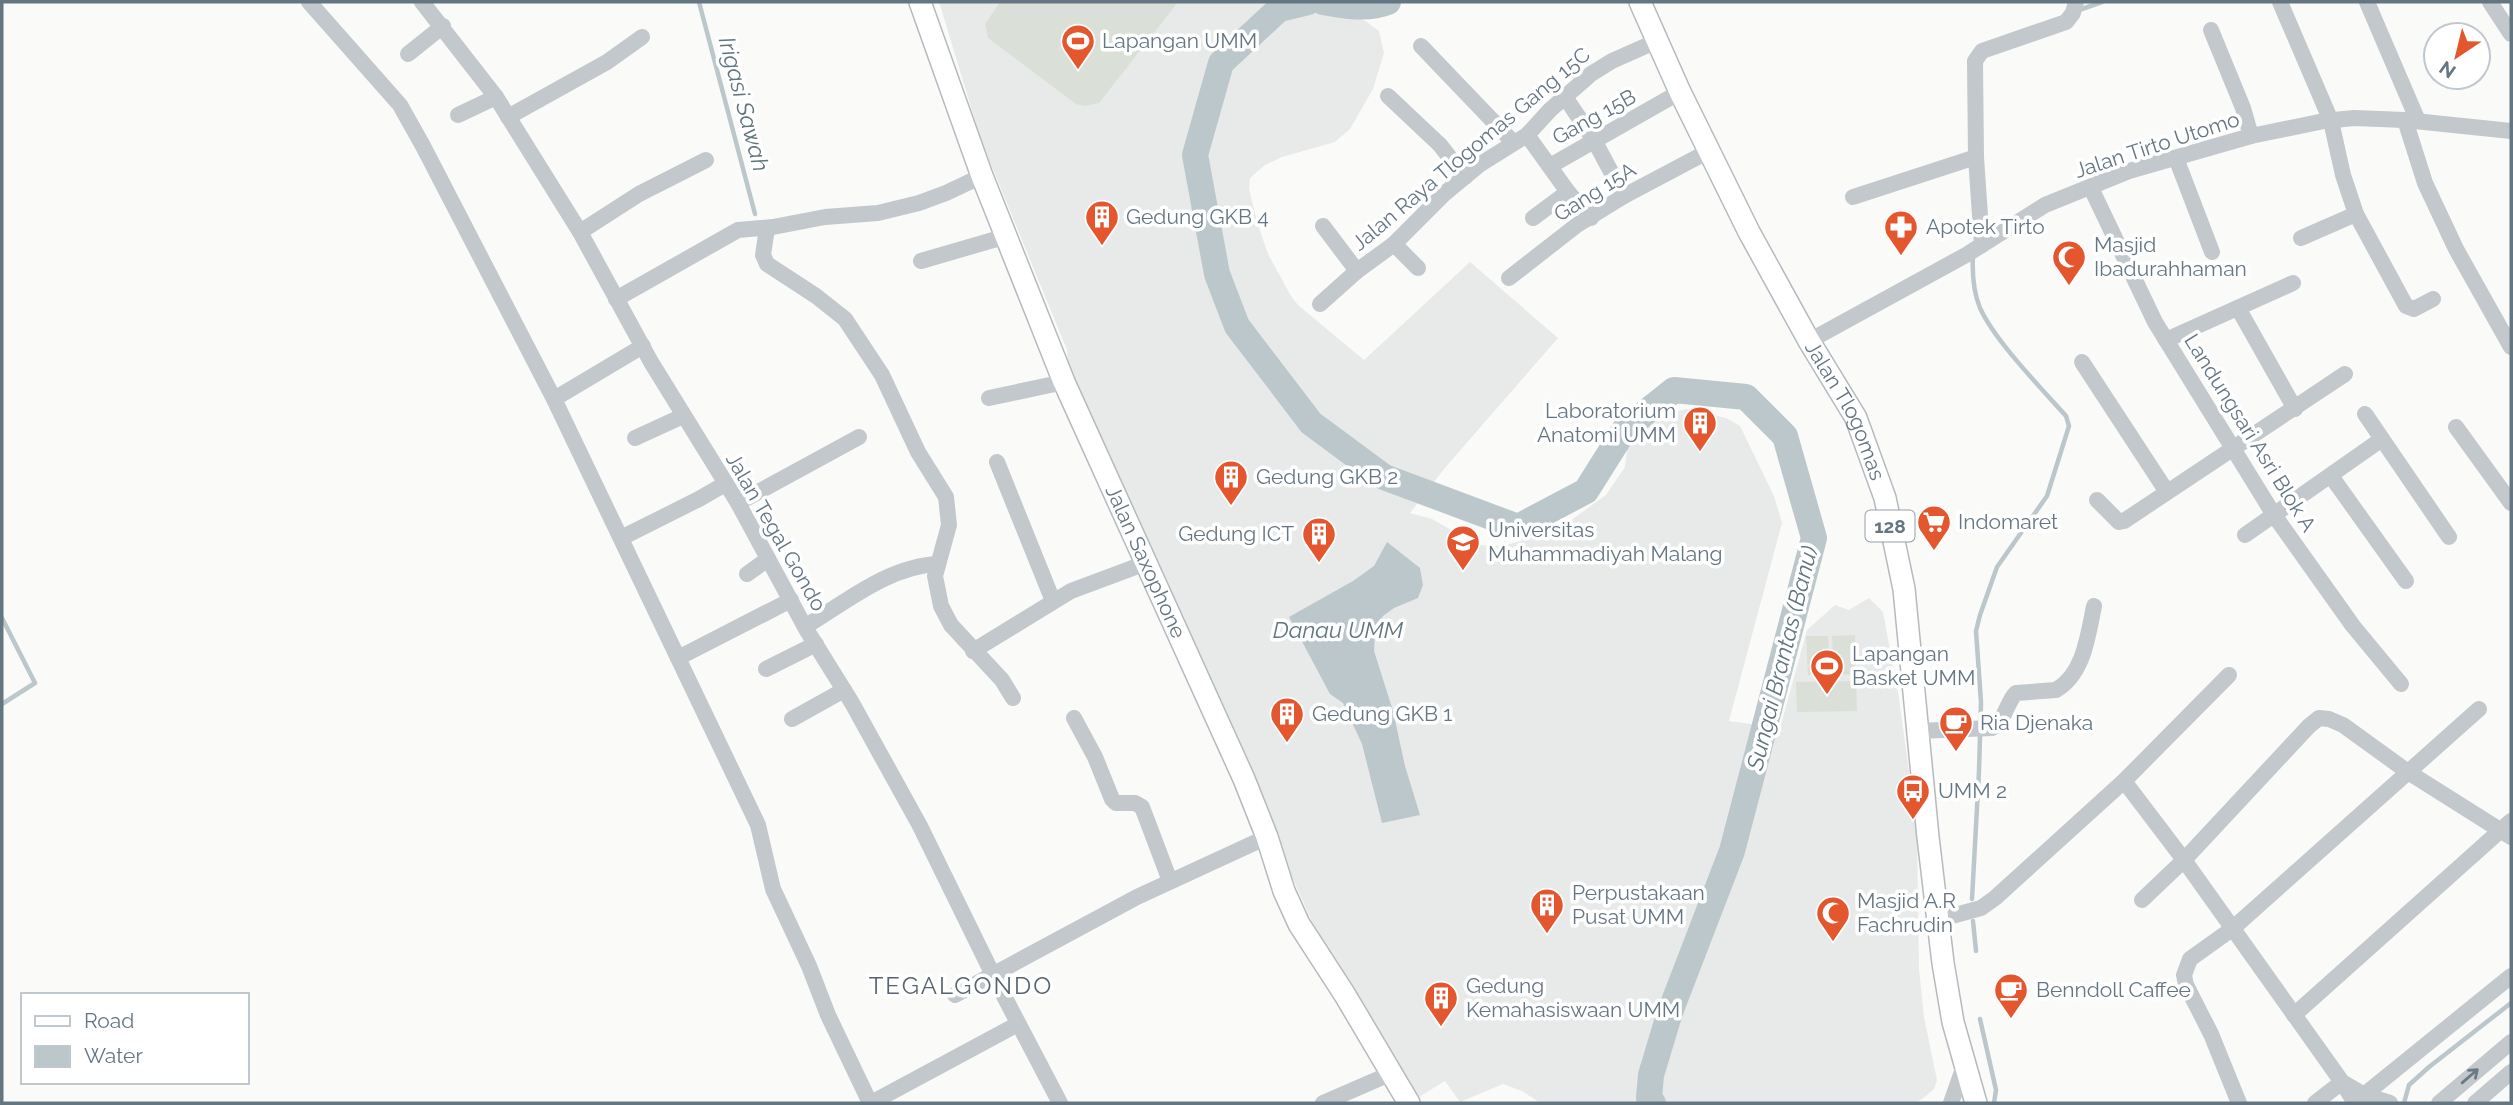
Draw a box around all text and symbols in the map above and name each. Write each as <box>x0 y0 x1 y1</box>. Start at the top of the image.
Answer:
north arrow <box>2422 21 2492 91</box>
sports icon: Lapangan UMM <box>1059 22 1097 71</box>
place label: Lapangan UMM <box>1102 28 1257 53</box>
water label: Irigasi Sawah <box>714 34 775 174</box>
street label: Jalan Raya Tlogomas Gang 15C <box>1347 42 1595 255</box>
text: N <box>2435 57 2459 83</box>
street label: Gang 15B <box>1548 83 1640 150</box>
street label: Jalan Tirto Utomo <box>2071 106 2242 183</box>
street label: Gang 15A <box>1549 157 1640 226</box>
building icon: Gedung GKB 4 <box>1083 198 1121 247</box>
place label: Gedung GKB 4 <box>1126 204 1269 229</box>
pharmacy icon: Apotek Tirto <box>1882 208 1920 257</box>
place label: Apotek Tirto <box>1926 214 2045 239</box>
place label: Masjid Ibadurahhaman <box>2094 232 2247 281</box>
mosque icon: Masjid Ibadurahhaman <box>2050 238 2088 287</box>
street label: Landungsari Asri Blok A <box>2179 329 2322 536</box>
street label: Jalan Tlogomas <box>1800 336 1890 483</box>
place label: Laboratorium Anatomi UMM <box>1537 398 1676 447</box>
building icon: Laboratorium Anatomi UMM <box>1681 404 1719 453</box>
street label: Jalan Tegal Gondo <box>721 448 832 615</box>
building icon: Gedung GKB 2 <box>1212 458 1250 507</box>
place label: Gedung GKB 2 <box>1256 464 1398 489</box>
street label: Jalan Saxophone <box>1101 481 1192 642</box>
supermarket icon: Indomaret <box>1915 503 1953 552</box>
place label: Indomaret <box>1958 509 2058 534</box>
road number: 128 <box>1866 510 1914 541</box>
building icon: Gedung ICT <box>1300 515 1338 564</box>
place label: Universitas Muhammadiyah Malang <box>1488 517 1723 566</box>
place label: Gedung ICT <box>1178 521 1294 546</box>
school or university icon: Universitas Muhammadiyah Malang <box>1444 523 1482 572</box>
water label: Sungai Brantas (Banu) <box>1740 543 1822 774</box>
water label: Danau UMM <box>1273 616 1404 643</box>
place label: Lapangan Basket UMM <box>1852 641 1975 690</box>
sports icon: Lapangan Basket UMM <box>1808 647 1846 696</box>
building icon: Gedung GKB 1 <box>1268 695 1306 744</box>
place label: Gedung GKB 1 <box>1312 701 1452 726</box>
cafe icon: Ria Djenaka <box>1937 704 1975 753</box>
place label: Ria Djenaka <box>1980 710 2093 735</box>
bus stop icon: UMM 2 <box>1894 772 1932 821</box>
place label: UMM 2 <box>1938 778 2007 803</box>
place label: Perpustakaan Pusat UMM <box>1572 880 1705 929</box>
building icon: Perpustakaan Pusat UMM <box>1528 886 1566 935</box>
place label: Masjid A.R Fachrudin <box>1857 888 1956 937</box>
mosque icon: Masjid A.R Fachrudin <box>1814 894 1852 943</box>
district label: TEGALGONDO <box>869 971 1053 1000</box>
cafe icon: Benndoll Caffee <box>1992 971 2030 1020</box>
place label: Gedung Kemahasiswaan UMM <box>1466 973 1680 1022</box>
place label: Benndoll Caffee <box>2036 977 2191 1002</box>
building icon: Gedung Kemahasiswaan UMM <box>1422 979 1460 1028</box>
legend <box>21 993 248 1084</box>
text: Road <box>84 1008 134 1033</box>
text: Water <box>84 1043 143 1068</box>
one-way arrow <box>2461 1068 2479 1084</box>

